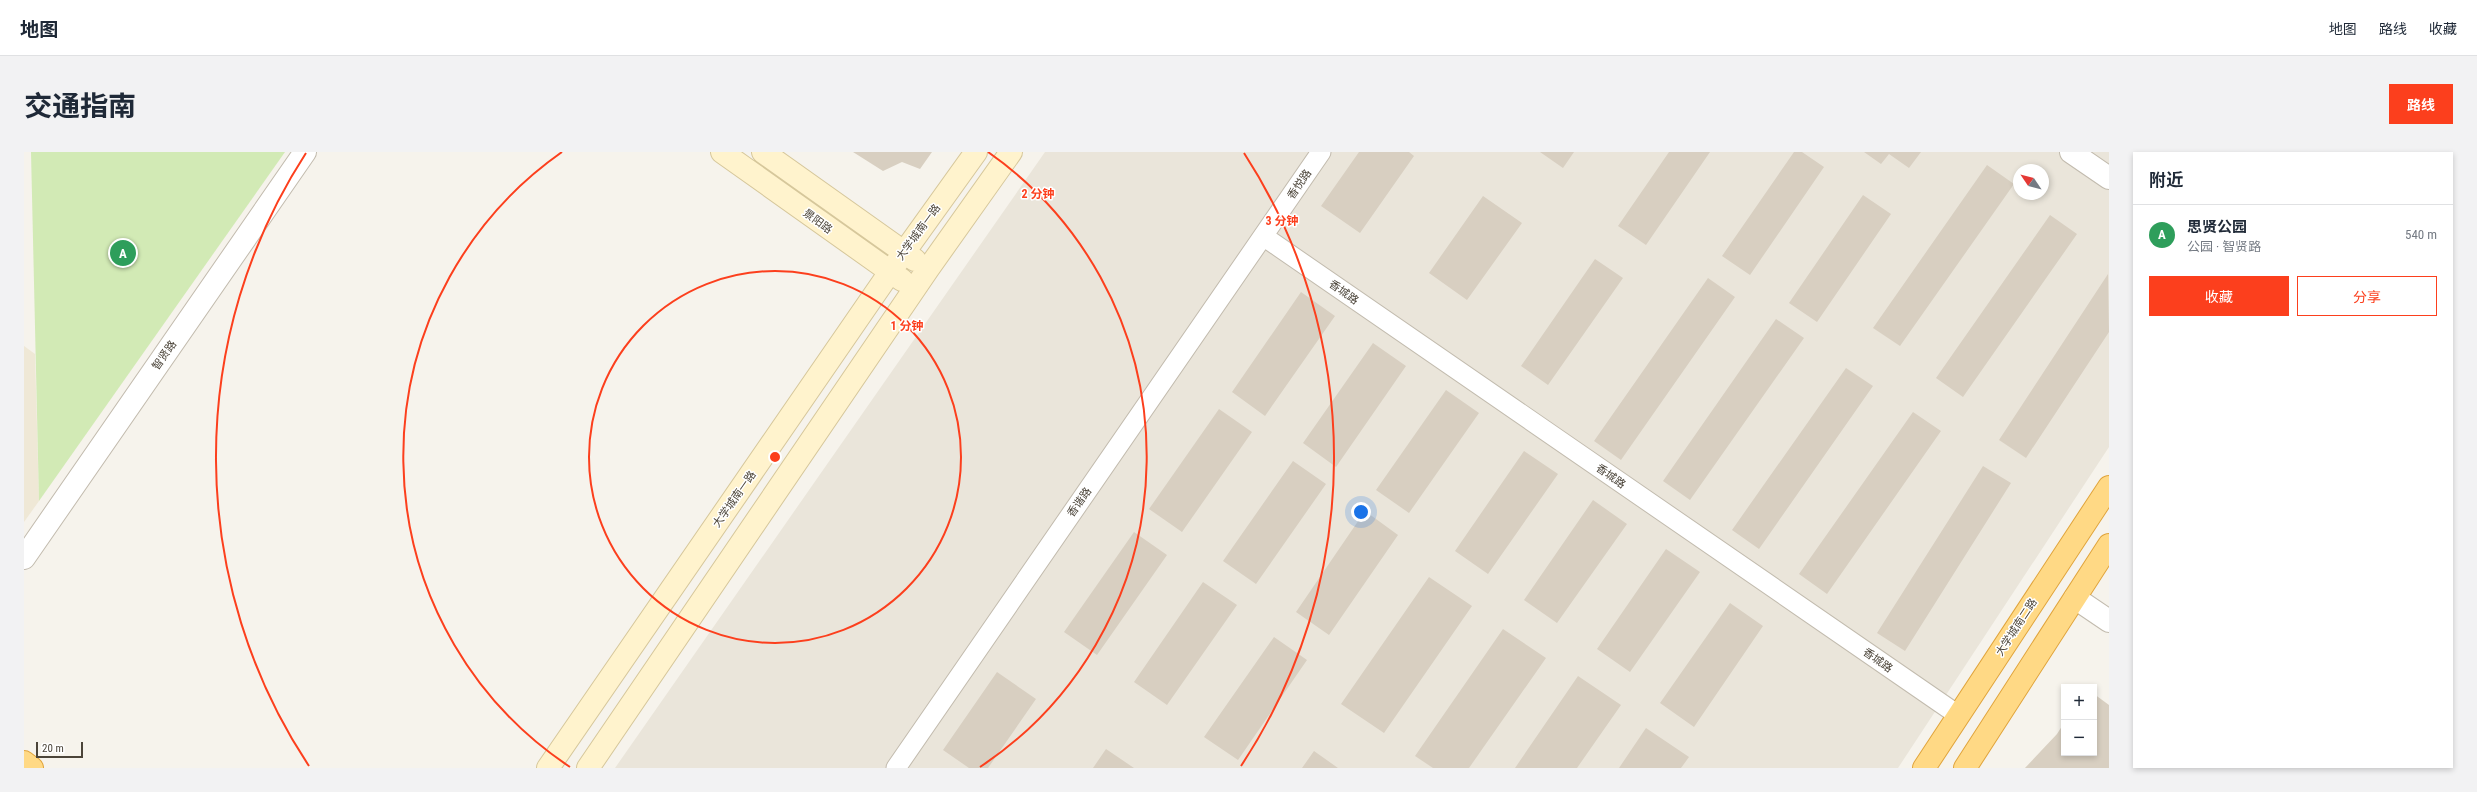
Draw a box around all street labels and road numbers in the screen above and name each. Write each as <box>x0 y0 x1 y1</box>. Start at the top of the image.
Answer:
street label: 香悦路 <box>1285 167 1314 202</box>
street label: 大学城南一路 <box>894 202 943 263</box>
street label: 景阳路 <box>801 206 835 236</box>
street label: 香城路 <box>1326 278 1361 307</box>
street label: 智贤路 <box>150 338 179 373</box>
street label: 香城路 <box>1593 462 1628 491</box>
street label: 大学城南一路 <box>710 469 759 530</box>
street label: 香谐路 <box>1065 485 1094 520</box>
street label: 大学城南二路 <box>1993 596 2040 658</box>
street label: 香城路 <box>1860 646 1895 675</box>

